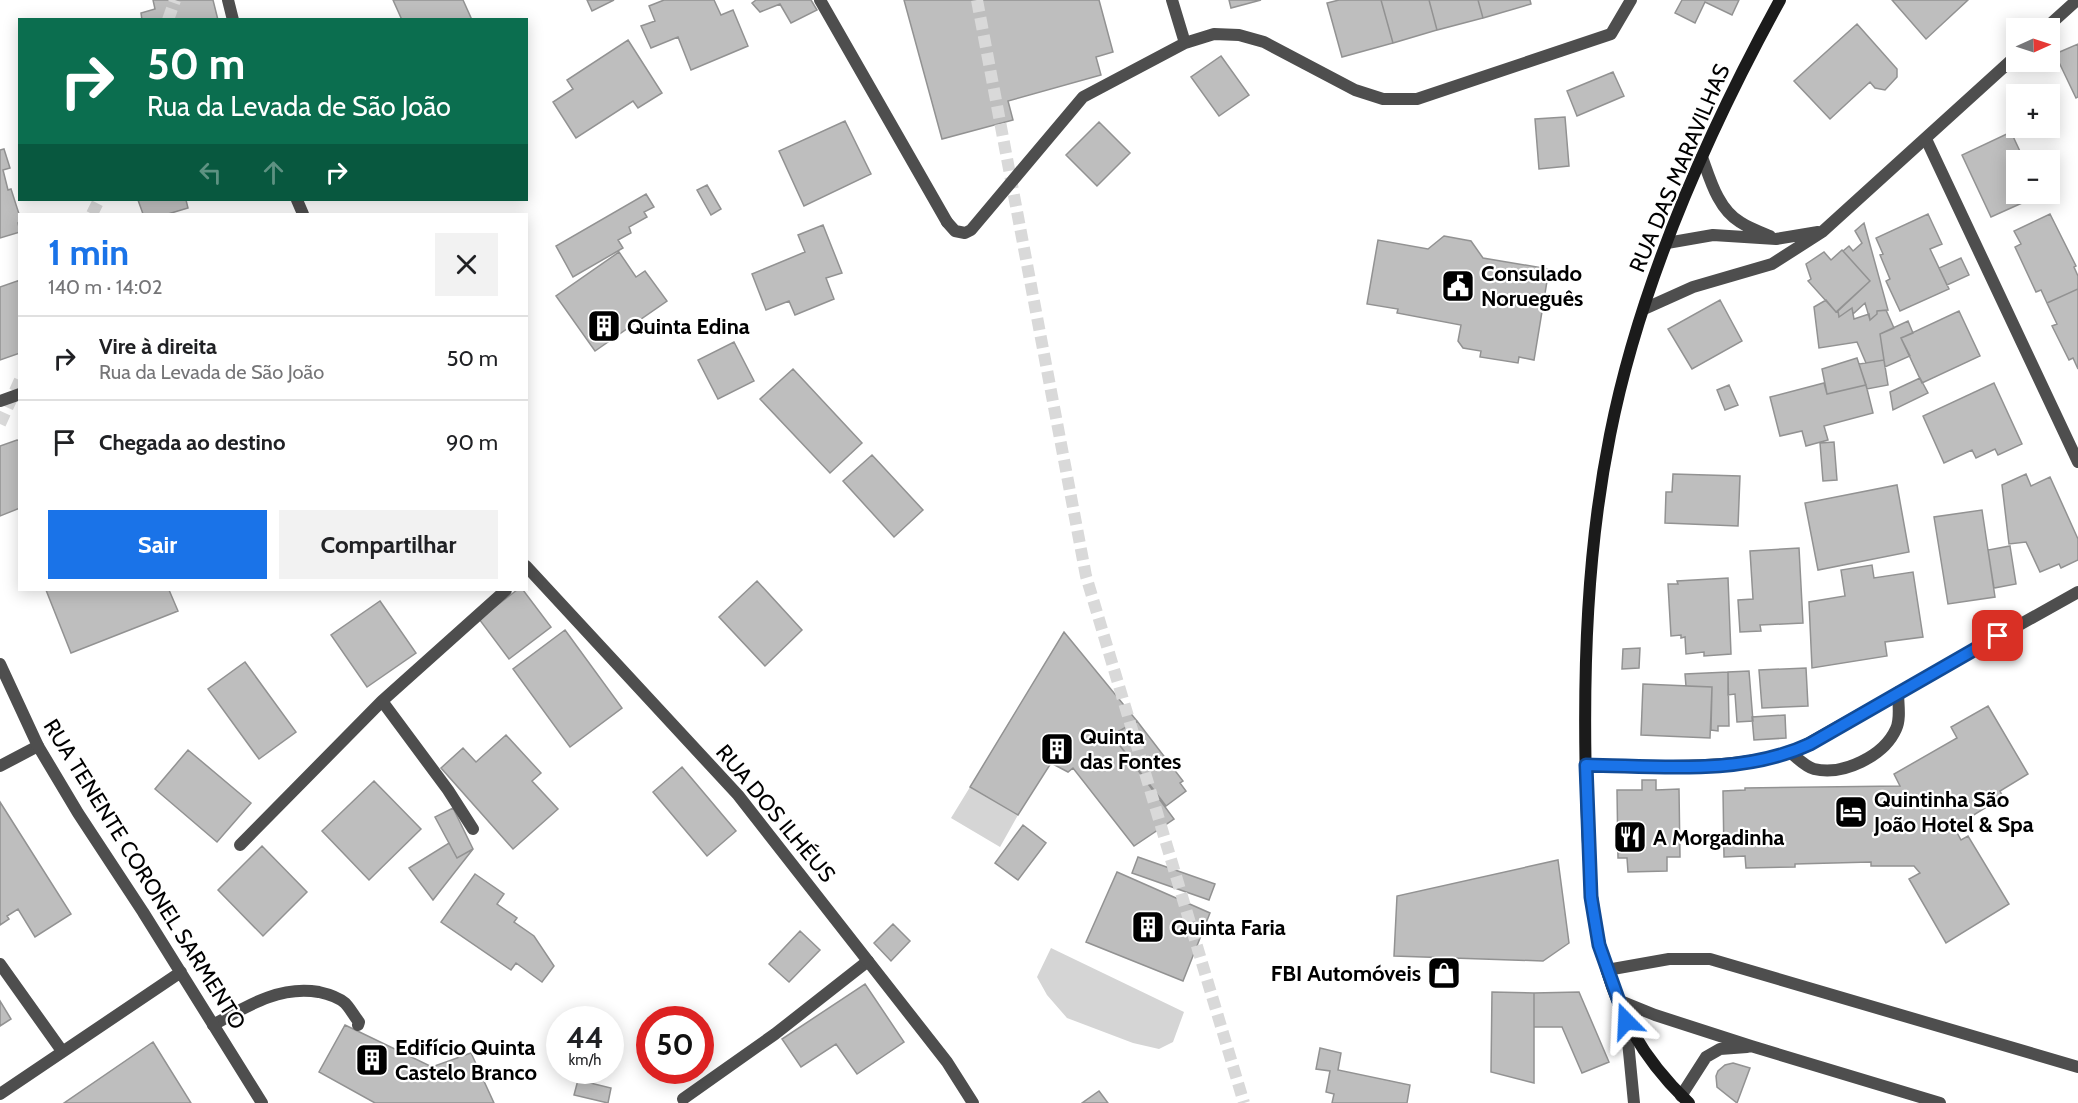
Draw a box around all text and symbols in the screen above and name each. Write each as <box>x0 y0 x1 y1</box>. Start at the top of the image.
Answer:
north arrow <box>2006 18 2060 72</box>
map controls <box>2006 18 2060 204</box>
text: 50 m <box>147 38 245 90</box>
icon: right <box>48 42 126 120</box>
street label: RUA DAS MARAVILHAS <box>1623 60 1736 276</box>
button: + <box>2006 84 2060 138</box>
text: Rua da Levada de São João <box>147 90 451 123</box>
button: − <box>2006 150 2060 204</box>
icon: left <box>194 156 227 189</box>
icon: ahead <box>257 156 290 189</box>
icon: right <box>320 156 353 189</box>
text: 1 min <box>48 230 129 274</box>
button: close <box>435 233 498 296</box>
place label: Consulado Norueguês <box>1481 260 1583 312</box>
public building icon: Consulado Norueguês <box>1440 268 1476 304</box>
text: 140 m · 14:02 <box>48 275 163 299</box>
building icon: Quinta Edina <box>586 308 622 344</box>
place label: Quinta Edina <box>627 313 750 340</box>
text: Vire à direita <box>99 333 217 360</box>
icon: right <box>48 342 81 375</box>
text: 50 m <box>446 345 498 372</box>
text: Rua da Levada de São João <box>99 360 324 384</box>
icon: arrive <box>48 426 81 459</box>
text: Chegada ao destino <box>99 429 285 456</box>
text: 90 m <box>446 429 498 456</box>
button: Sair <box>48 510 267 579</box>
button: Compartilhar <box>279 510 498 579</box>
pin <box>1972 610 2023 661</box>
icon: arrive <box>1981 619 2014 652</box>
street label: RUA TENENTE CORONEL SARMENTO <box>38 714 252 1034</box>
place label: Quinta das Fontes <box>1080 723 1181 775</box>
building icon: Quinta das Fontes <box>1039 731 1075 767</box>
street label: RUA DOS ILHÉUS <box>710 739 841 888</box>
place label: Quintinha São João Hotel & Spa <box>1873 786 2034 838</box>
hotel icon: Quintinha São João Hotel & Spa <box>1833 794 1869 830</box>
restaurant icon: A Morgadinha <box>1612 819 1648 855</box>
place label: A Morgadinha <box>1653 824 1785 851</box>
building icon: Quinta Faria <box>1130 909 1166 945</box>
place label: Quinta Faria <box>1171 914 1286 941</box>
shop icon: FBI Automóveis <box>1426 955 1462 991</box>
place label: FBI Automóveis <box>1271 960 1421 987</box>
position arrow <box>1594 989 1658 1053</box>
speed limit sign: 50 <box>636 1006 714 1084</box>
text: 44 <box>566 1019 604 1056</box>
place label: Edifício Quinta Castelo Branco <box>395 1034 537 1086</box>
building icon: Edifício Quinta Castelo Branco <box>354 1042 390 1078</box>
text: km/h <box>569 1051 601 1069</box>

